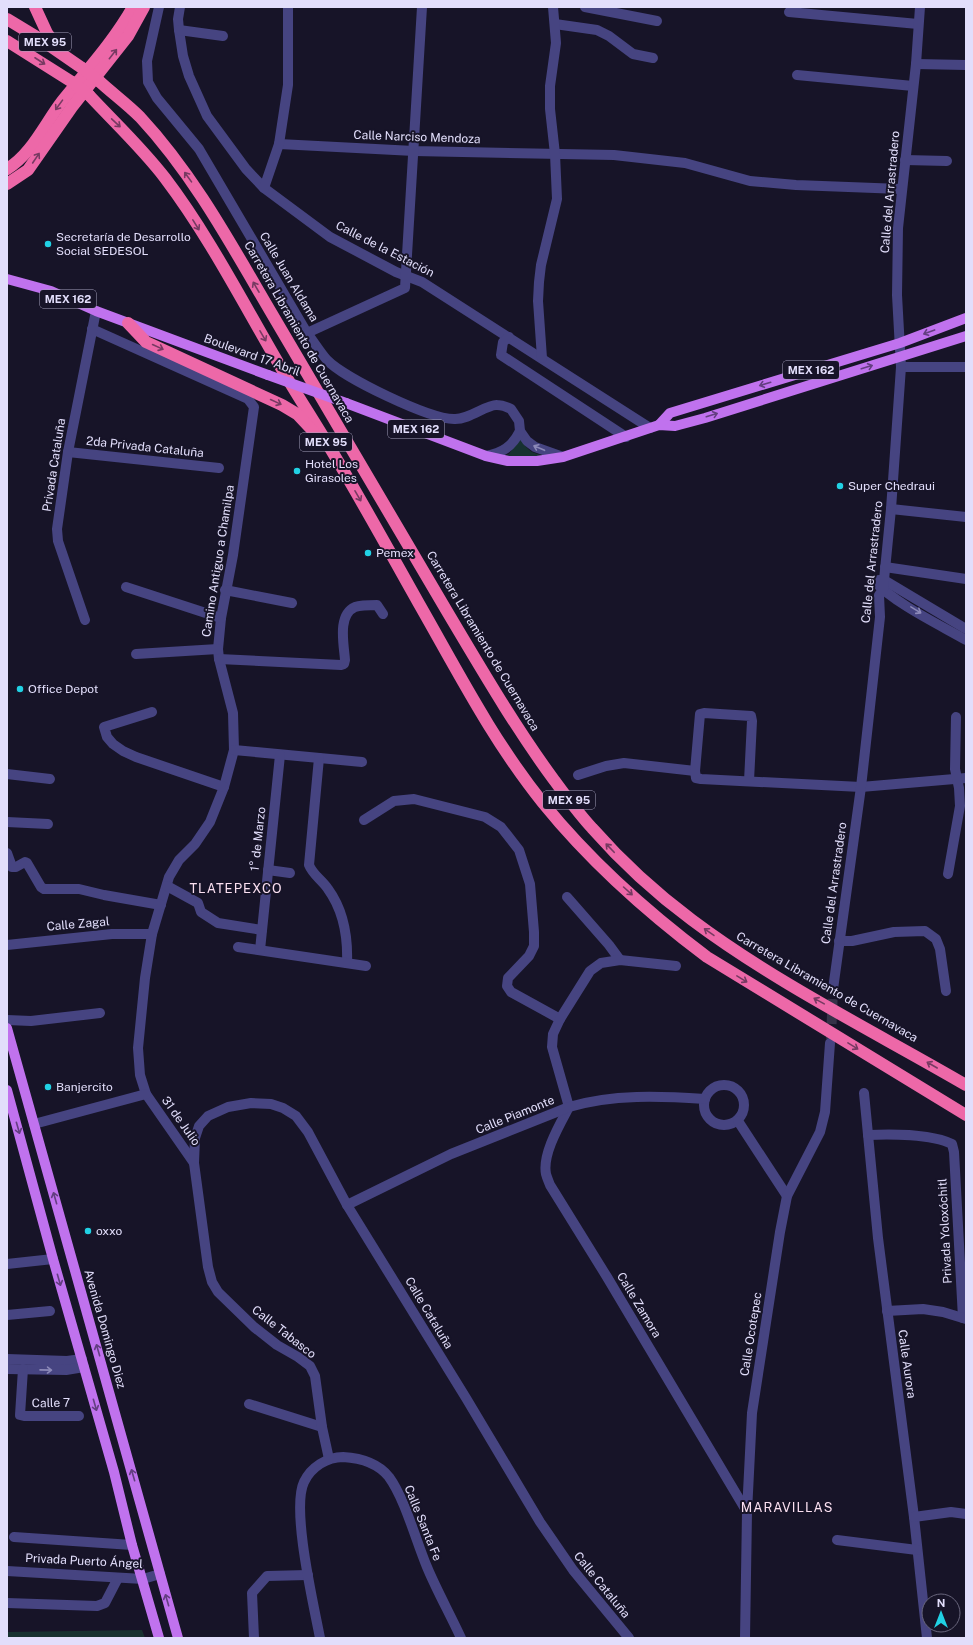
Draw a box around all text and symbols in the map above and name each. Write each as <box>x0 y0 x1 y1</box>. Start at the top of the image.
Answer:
road number: MEX 95 <box>19 33 71 51</box>
one-way arrow <box>109 49 118 60</box>
one-way arrow <box>34 57 45 65</box>
one-way arrow <box>55 100 64 111</box>
one-way arrow <box>111 118 121 128</box>
street label: Calle Narciso Mendoza <box>353 128 481 146</box>
street label: Calle del Arrastradero <box>878 130 902 254</box>
one-way arrow <box>31 153 40 164</box>
one-way arrow <box>184 172 192 183</box>
street label: Calle de la Estación <box>333 218 437 280</box>
one-way arrow <box>192 219 200 230</box>
place label: Secretaría de Desarrollo Social SEDESOL <box>56 230 191 258</box>
street label: Calle Juan Aldama <box>257 230 321 324</box>
marker: Secretaría de Desarrollo Social SEDESOL <box>43 239 53 249</box>
street label: Carretera Libramiento de Cuernavaca <box>241 239 357 425</box>
one-way arrow <box>252 281 260 293</box>
road number: MEX 162 <box>40 290 96 308</box>
one-way arrow <box>924 328 936 336</box>
one-way arrow <box>259 330 267 342</box>
street label: Boulevard 17 Abril <box>202 331 302 379</box>
one-way arrow <box>151 344 163 352</box>
road number: MEX 162 <box>783 361 839 379</box>
one-way arrow <box>861 363 874 370</box>
one-way arrow <box>759 381 772 388</box>
one-way arrow <box>270 399 282 406</box>
one-way arrow <box>706 411 718 419</box>
street label: Privada Cataluña <box>40 417 68 513</box>
road number: MEX 162 <box>388 420 444 438</box>
road number: MEX 95 <box>300 433 352 451</box>
street label: 2da Privada Cataluña <box>85 434 205 460</box>
one-way arrow <box>533 444 545 451</box>
place label: Hotel Los Girasoles <box>305 457 358 485</box>
marker: Hotel Los Girasoles <box>292 466 302 476</box>
place label: Super Chedraui <box>848 479 935 493</box>
marker: Super Chedraui <box>835 481 845 491</box>
street label: Camino Antiguo a Chamilpa <box>199 484 237 638</box>
one-way arrow <box>354 490 362 502</box>
street label: Calle del Arrastradero <box>859 500 885 624</box>
place label: Pemex <box>376 546 414 560</box>
marker: Pemex <box>363 548 373 558</box>
street label: Carretera Libramiento de Cuernavaca <box>424 548 542 734</box>
one-way arrow <box>910 607 922 615</box>
place label: Office Depot <box>28 682 99 696</box>
marker: Office Depot <box>15 684 25 694</box>
road number: MEX 95 <box>543 791 595 809</box>
street label: 1° de Marzo <box>248 806 268 872</box>
street label: Calle del Arrastradero <box>819 821 850 945</box>
one-way arrow <box>606 843 615 853</box>
district label: TLATEPEXCO <box>189 881 283 896</box>
one-way arrow <box>623 886 633 895</box>
street label: Calle Zagal <box>46 914 110 934</box>
one-way arrow <box>704 928 715 936</box>
street label: Carretera Libramiento de Cuernavaca <box>734 929 920 1045</box>
one-way arrow <box>736 975 748 983</box>
one-way arrow <box>813 997 825 1004</box>
one-way arrow <box>847 1042 858 1050</box>
one-way arrow <box>926 1061 938 1069</box>
place label: Banjercito <box>56 1080 113 1094</box>
marker: Banjercito <box>43 1082 53 1092</box>
street label: Calle Piamonte <box>474 1093 557 1137</box>
street label: 31 de Julio <box>159 1094 203 1149</box>
one-way arrow <box>14 1121 22 1134</box>
street label: Privada Yoloxóchitl <box>935 1178 955 1284</box>
one-way arrow <box>51 1192 58 1205</box>
place label: oxxo <box>96 1224 123 1238</box>
marker: oxxo <box>83 1226 93 1236</box>
street label: Avenida Domingo Diez <box>81 1268 129 1390</box>
street label: Calle Zamora <box>614 1270 664 1340</box>
one-way arrow <box>56 1273 63 1286</box>
street label: Calle Cataluña <box>402 1275 456 1351</box>
street label: Calle Ocotepec <box>737 1291 765 1377</box>
street label: Calle Tabasco <box>249 1303 319 1361</box>
street label: Calle Aurora <box>895 1329 919 1399</box>
one-way arrow <box>94 1344 101 1357</box>
one-way arrow <box>39 1366 52 1374</box>
street label: Calle 7 <box>32 1396 70 1410</box>
one-way arrow <box>92 1398 99 1411</box>
one-way arrow <box>129 1469 136 1482</box>
street label: Calle Santa Fe <box>401 1483 445 1563</box>
district label: MARAVILLAS <box>741 1500 833 1515</box>
street label: Calle Cataluña <box>571 1549 633 1621</box>
street label: Privada Puerto Ángel <box>25 1551 144 1571</box>
north arrow <box>921 1593 961 1633</box>
one-way arrow <box>163 1594 170 1607</box>
text: N <box>937 1597 945 1609</box>

